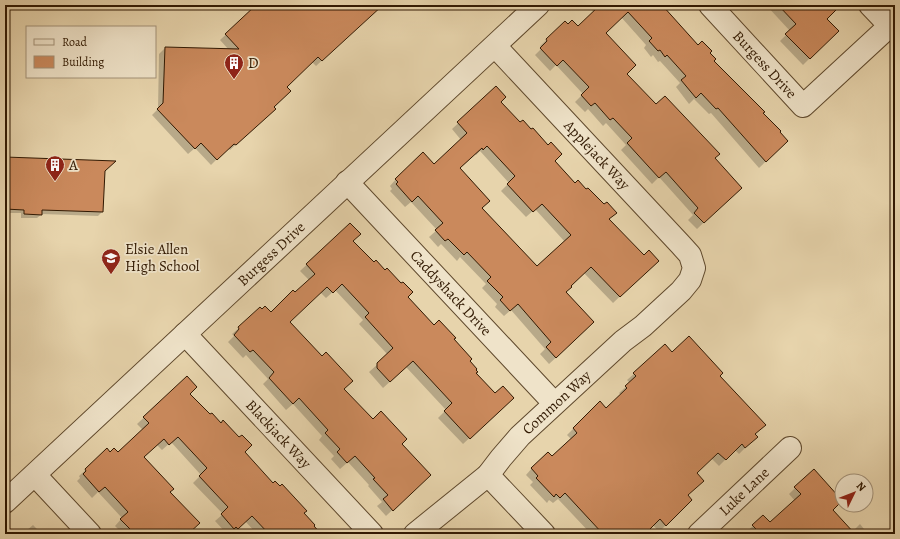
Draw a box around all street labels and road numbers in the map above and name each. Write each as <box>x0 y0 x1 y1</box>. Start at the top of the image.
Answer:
street label: Burgess Drive <box>728 26 801 103</box>
street label: Applejack Way <box>559 115 635 194</box>
street label: Burgess Drive <box>233 217 310 290</box>
street label: Caddyshack Drive <box>406 246 496 340</box>
street label: Common Way <box>518 365 595 439</box>
street label: Blackjack Way <box>241 395 316 473</box>
street label: Luke Lane <box>715 463 774 520</box>

